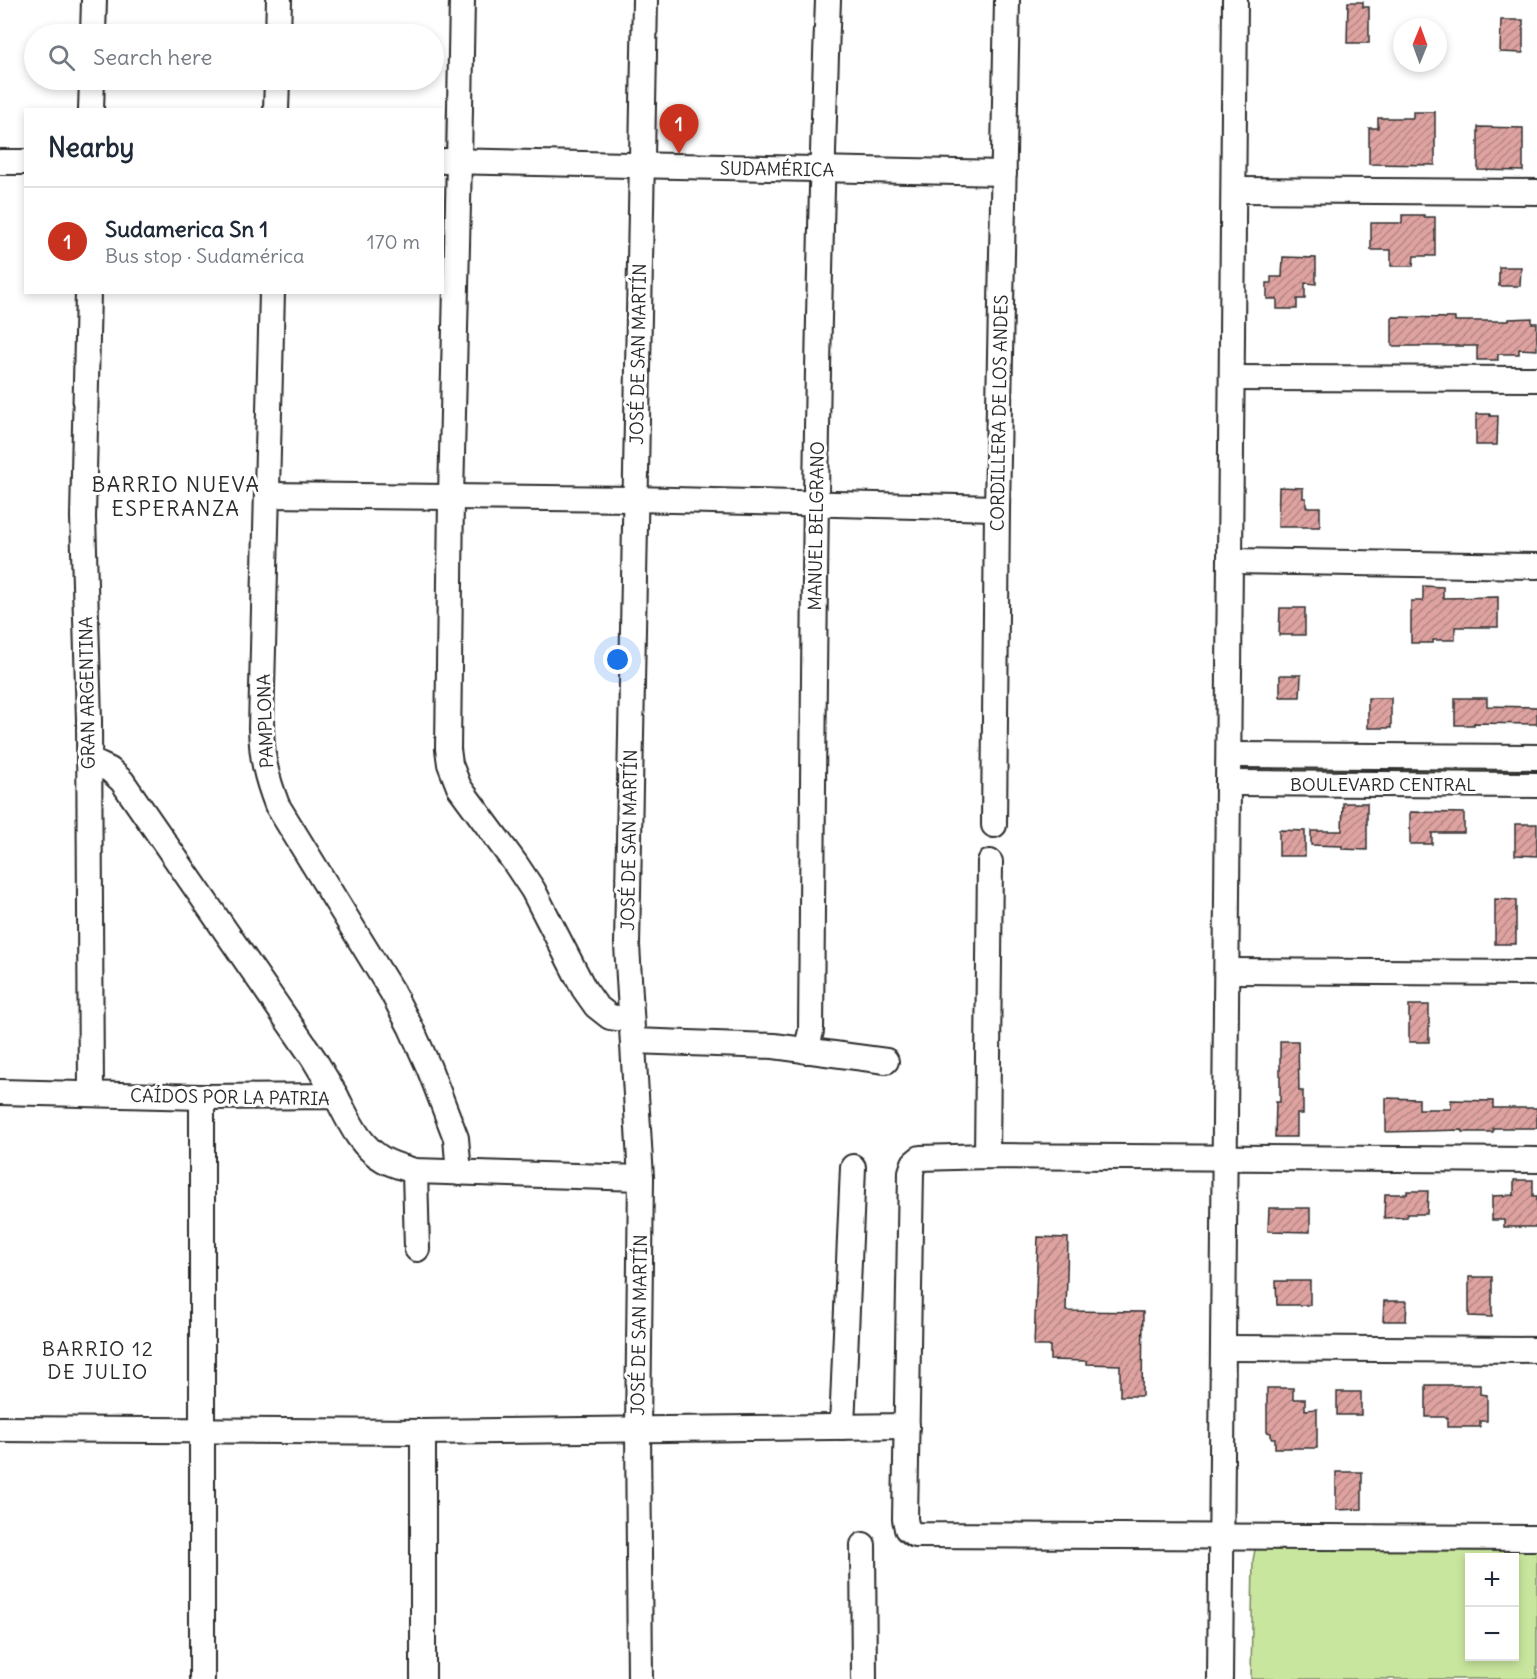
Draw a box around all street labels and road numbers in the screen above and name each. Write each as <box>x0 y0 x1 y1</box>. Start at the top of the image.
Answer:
street label: SUDAMÉRICA <box>720 157 834 181</box>
street label: JOSÉ DE SAN MARTÍN <box>625 263 651 445</box>
street label: CORDILLERA DE LOS ANDES <box>985 294 1013 532</box>
street label: MANUEL BELGRANO <box>803 441 829 611</box>
street label: GRAN ARGENTINA <box>74 616 100 770</box>
street label: PAMPLONA <box>252 673 278 769</box>
street label: JOSÉ DE SAN MARTÍN <box>616 749 642 931</box>
street label: BOULEVARD CENTRAL <box>1290 773 1476 796</box>
street label: CAÍDOS POR LA PATRIA <box>130 1084 330 1110</box>
street label: JOSÉ DE SAN MARTÍN <box>626 1234 652 1416</box>

